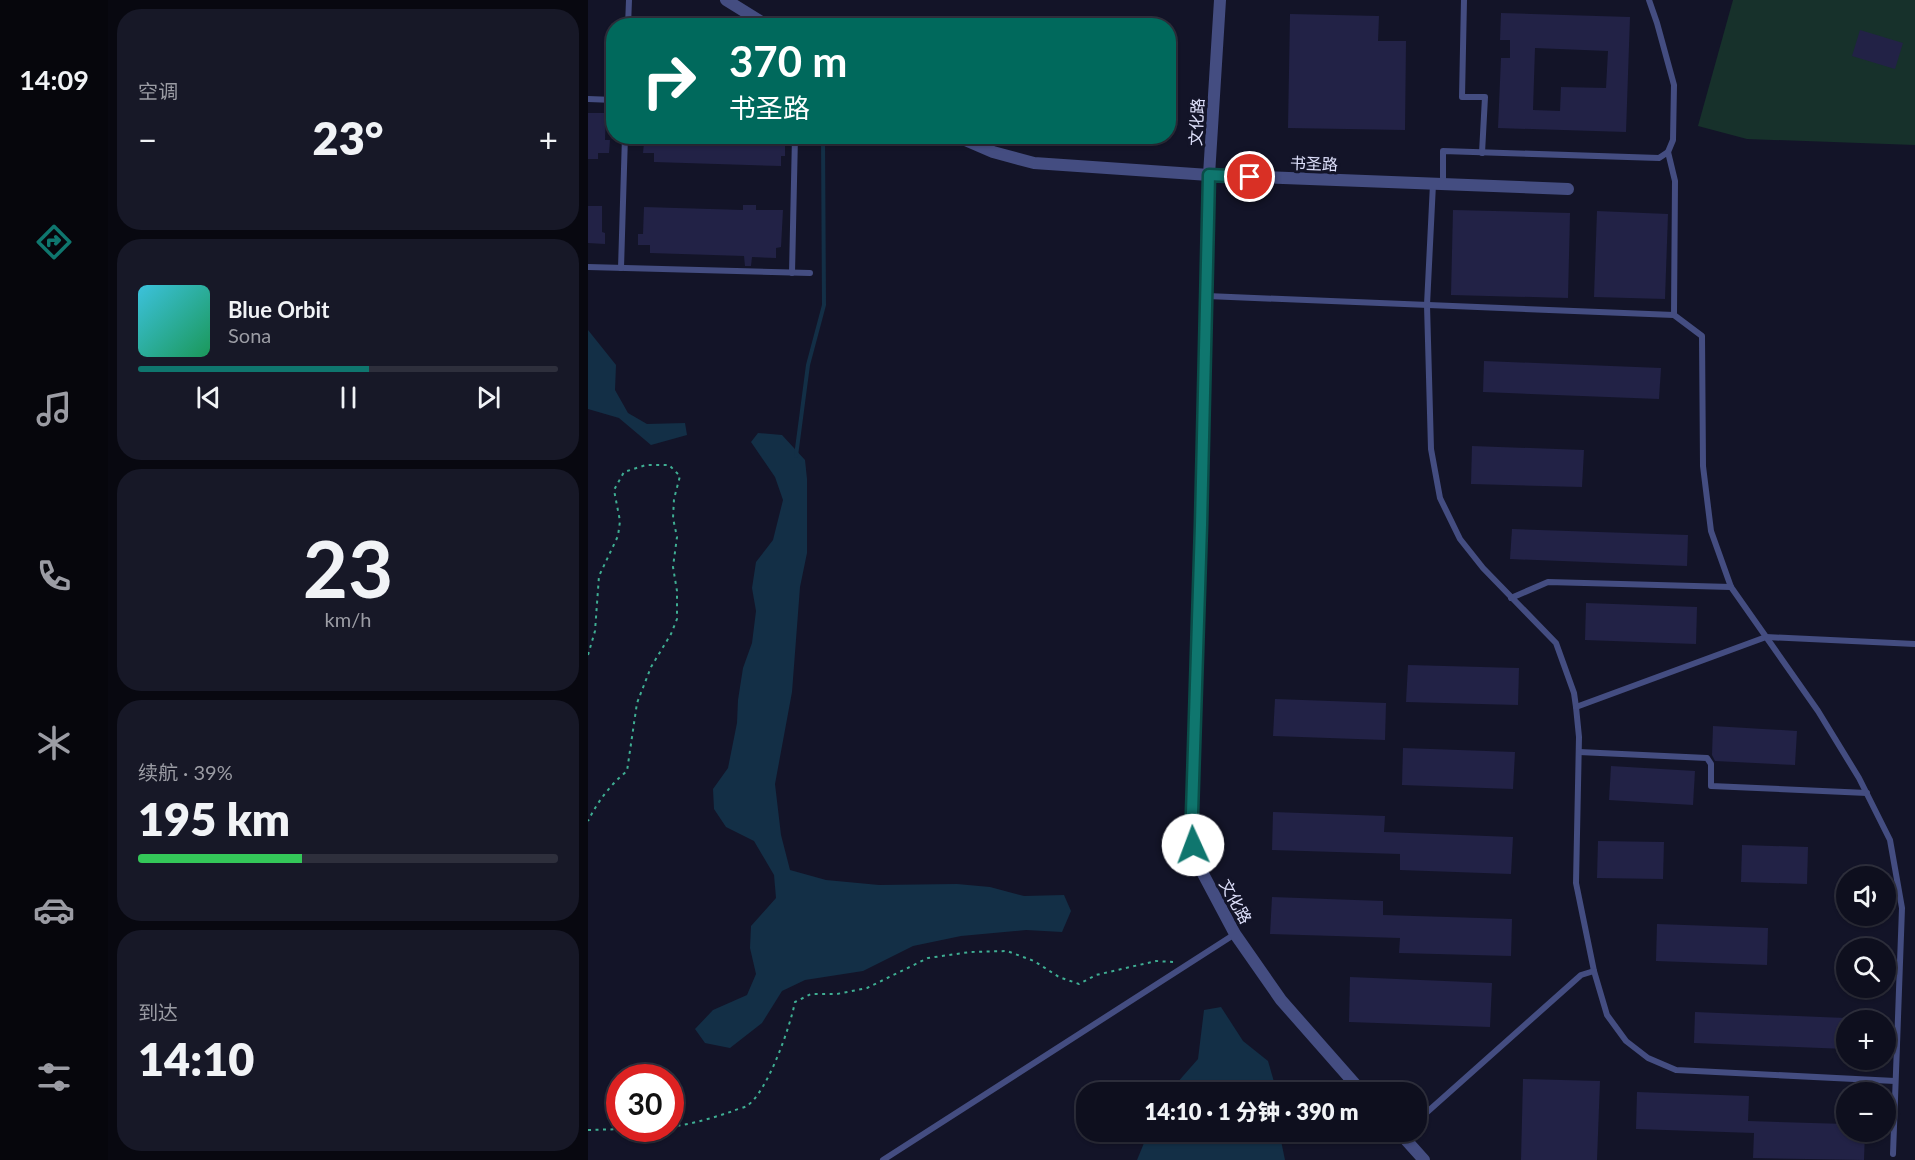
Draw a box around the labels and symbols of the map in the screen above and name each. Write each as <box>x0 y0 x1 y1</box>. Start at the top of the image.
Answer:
street label: 文化路 <box>1185 98 1207 146</box>
pin <box>1224 151 1275 202</box>
street label: 书圣路 <box>1290 153 1338 173</box>
position arrow <box>1161 813 1225 877</box>
street label: 文化路 <box>1216 875 1256 927</box>
speed limit sign: 30 <box>606 1064 684 1142</box>

